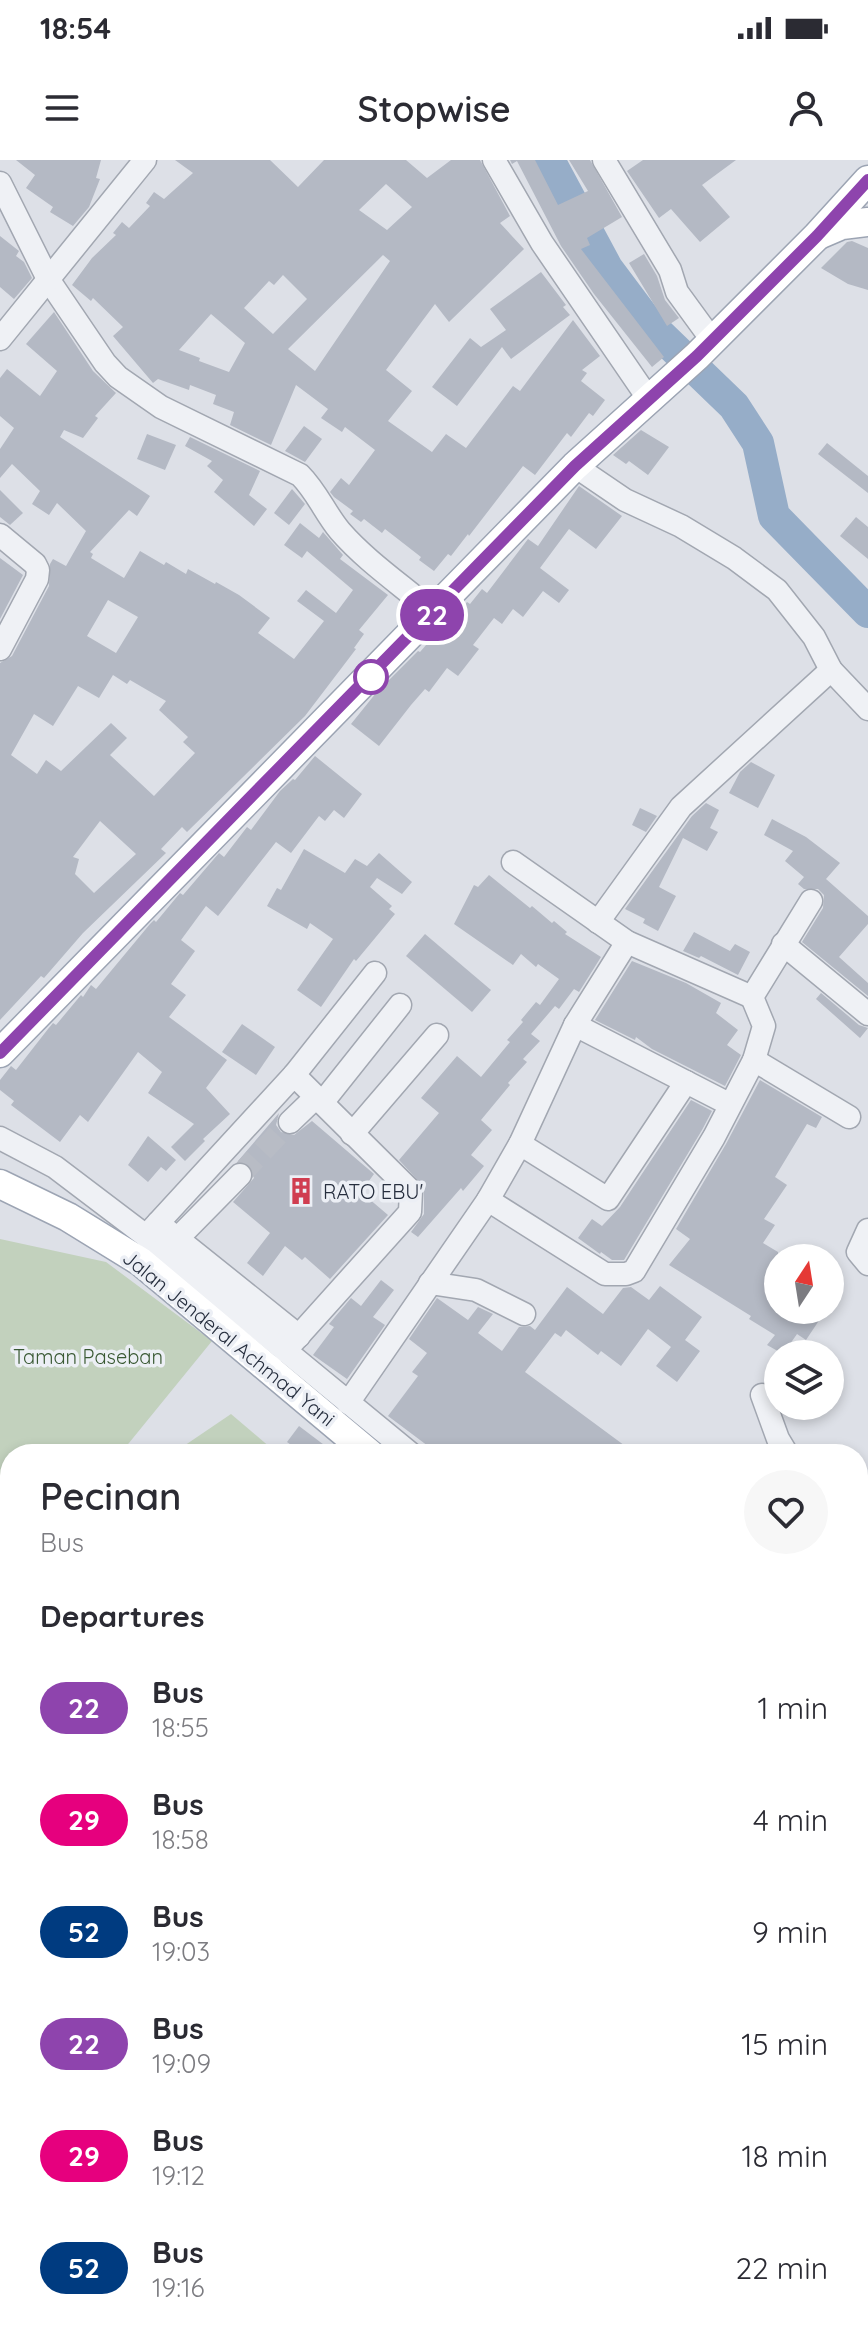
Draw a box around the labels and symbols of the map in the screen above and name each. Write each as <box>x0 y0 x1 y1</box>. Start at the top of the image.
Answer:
line badge: 22 <box>396 589 468 641</box>
unlabelled marker <box>354 660 388 694</box>
building icon: RATO EBU' <box>286 1176 316 1206</box>
place label: RATO EBU' <box>323 1179 423 1204</box>
north arrow <box>764 1244 844 1324</box>
street label: Jalan Jenderal Achmad Yani <box>118 1245 340 1431</box>
park label: Taman Paseban <box>13 1344 163 1369</box>

